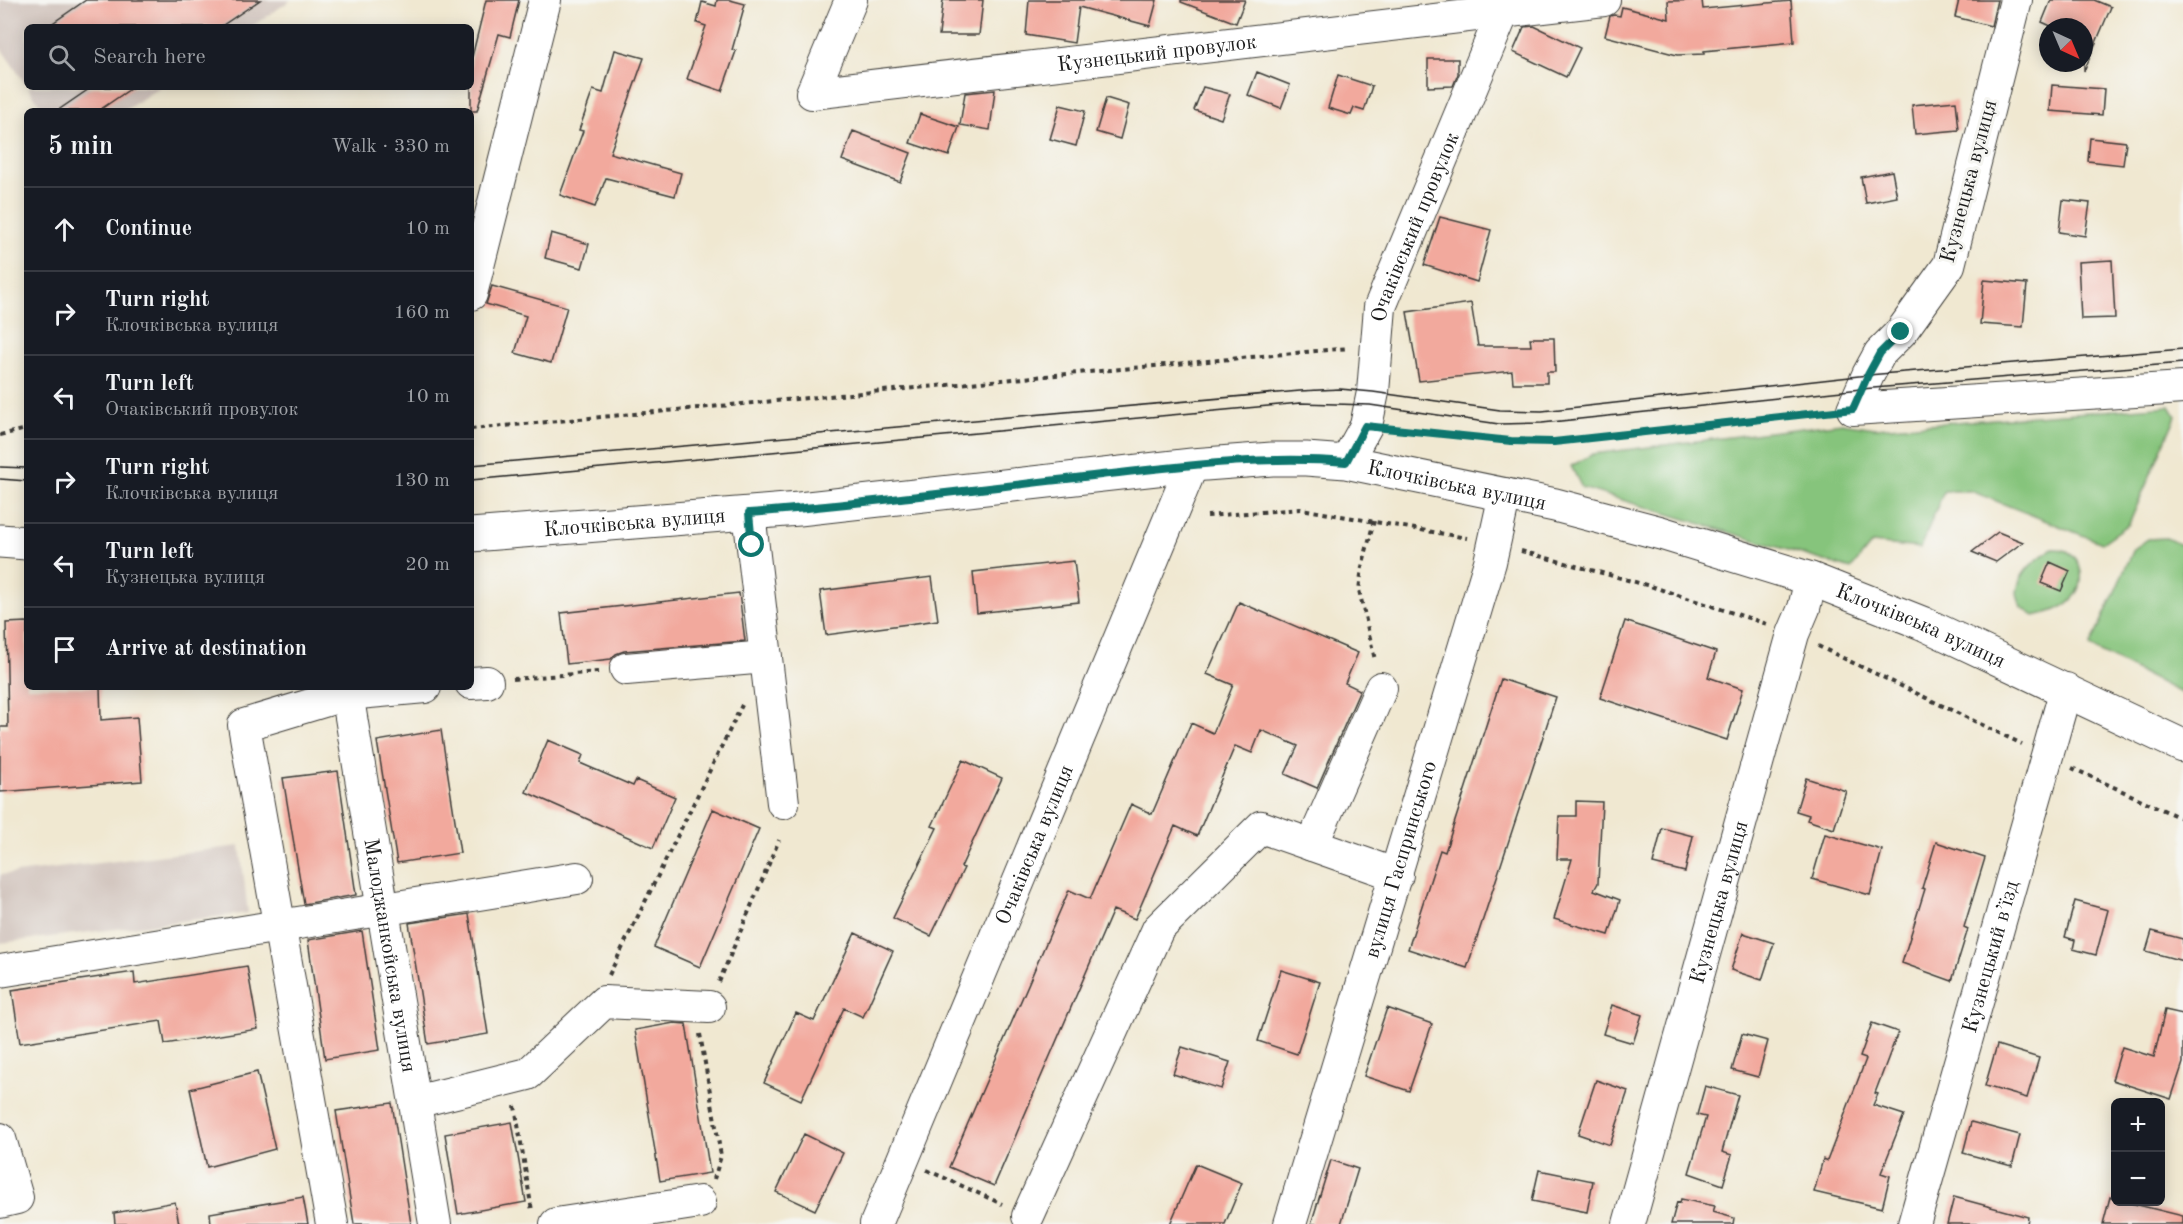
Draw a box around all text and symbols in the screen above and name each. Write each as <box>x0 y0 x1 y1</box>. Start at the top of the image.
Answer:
north arrow <box>2039 18 2093 72</box>
search box <box>24 24 474 90</box>
street label: Кузнецький провулок <box>1056 32 1258 76</box>
icon: search <box>45 41 78 74</box>
text: Search here <box>93 46 206 68</box>
street label: Кузнецька вулиця <box>1938 97 2001 265</box>
street label: Очаківський провулок <box>1370 129 1464 323</box>
text: 5 min <box>48 134 113 160</box>
text: Walk · 330 m <box>331 137 450 157</box>
icon: ahead <box>48 213 81 246</box>
text: Continue <box>105 218 192 240</box>
text: 10 m <box>405 219 450 239</box>
text: Turn right <box>105 289 209 311</box>
icon: right <box>48 297 81 330</box>
text: 160 m <box>394 303 450 323</box>
text: Клочківська вулиця <box>105 316 278 336</box>
route end <box>1887 318 1913 344</box>
text: Turn left <box>105 373 194 395</box>
icon: left <box>48 381 81 414</box>
text: 10 m <box>405 387 450 407</box>
text: Очаківський провулок <box>105 400 298 420</box>
text: Turn right <box>105 457 209 479</box>
street label: Клочківська вулиця <box>1365 458 1548 515</box>
icon: right <box>48 465 81 498</box>
text: 130 m <box>394 471 450 491</box>
text: Клочківська вулиця <box>105 484 278 504</box>
street label: Клочківська вулиця <box>543 506 726 541</box>
route start <box>738 531 764 557</box>
text: Turn left <box>105 541 194 563</box>
icon: left <box>48 549 81 582</box>
text: 20 m <box>405 555 450 575</box>
text: Кузнецька вулиця <box>105 568 265 588</box>
street label: Клочківська вулиця <box>1833 581 2008 673</box>
icon: arrive <box>48 633 81 666</box>
text: Arrive at destination <box>105 638 307 660</box>
street label: вулиця Гаспринського <box>1362 759 1441 961</box>
street label: Очаківська вулиця <box>993 762 1078 928</box>
street label: Кузнецька вулиця <box>1687 819 1753 986</box>
street label: Малоджанкойська вулиця <box>359 837 419 1074</box>
street label: Кузнецький в’їзд <box>1960 878 2023 1036</box>
map controls <box>2111 1098 2165 1206</box>
button: + <box>2111 1098 2165 1152</box>
button: − <box>2111 1152 2165 1206</box>

